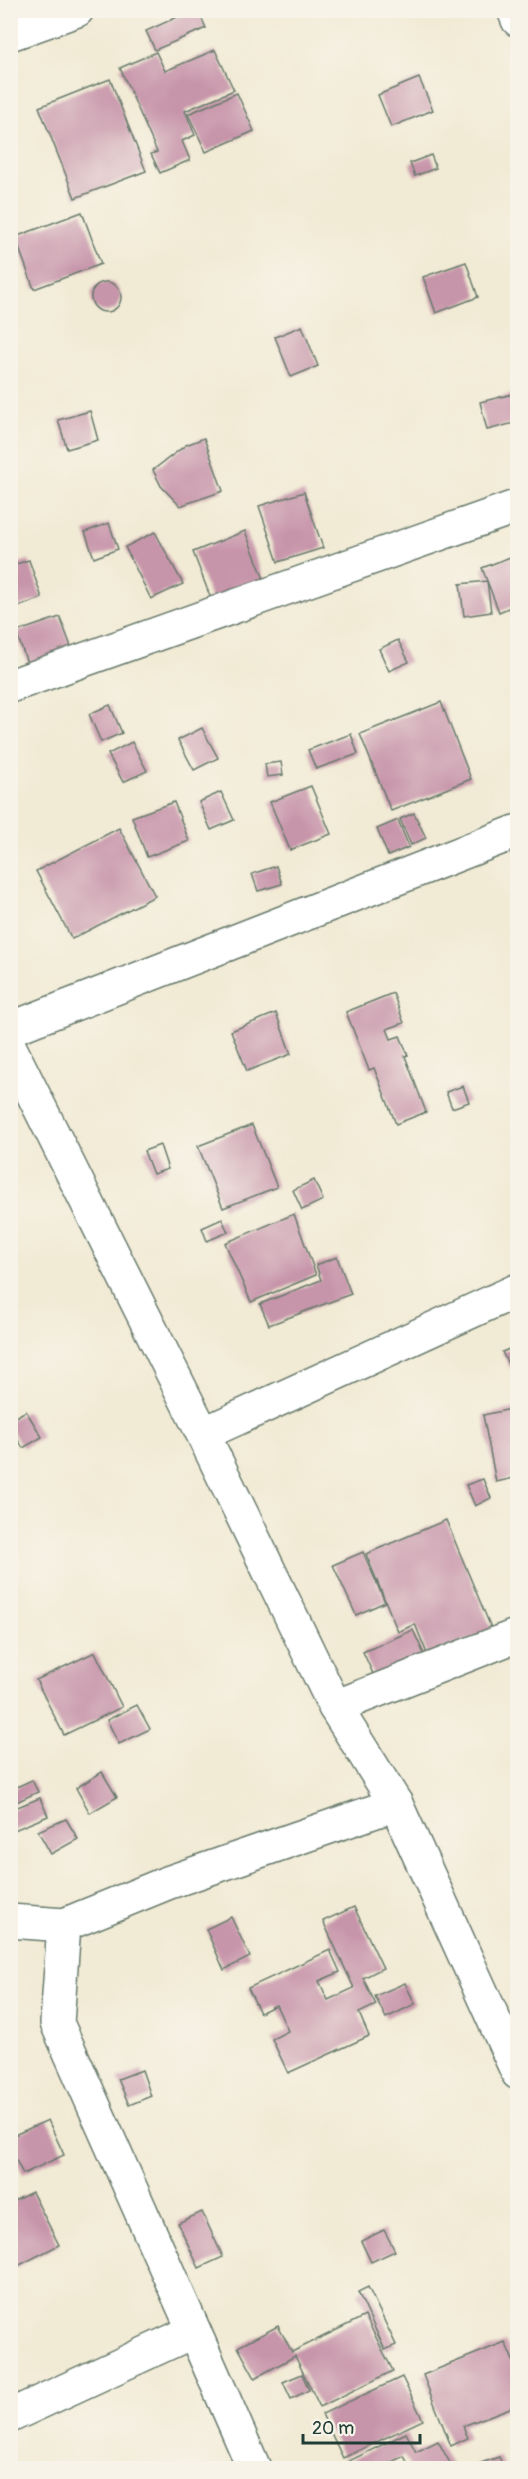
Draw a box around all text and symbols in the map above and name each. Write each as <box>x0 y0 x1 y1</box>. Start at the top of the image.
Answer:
scale bar <box>303 2407 420 2445</box>
text: 20 m <box>312 2417 354 2440</box>

